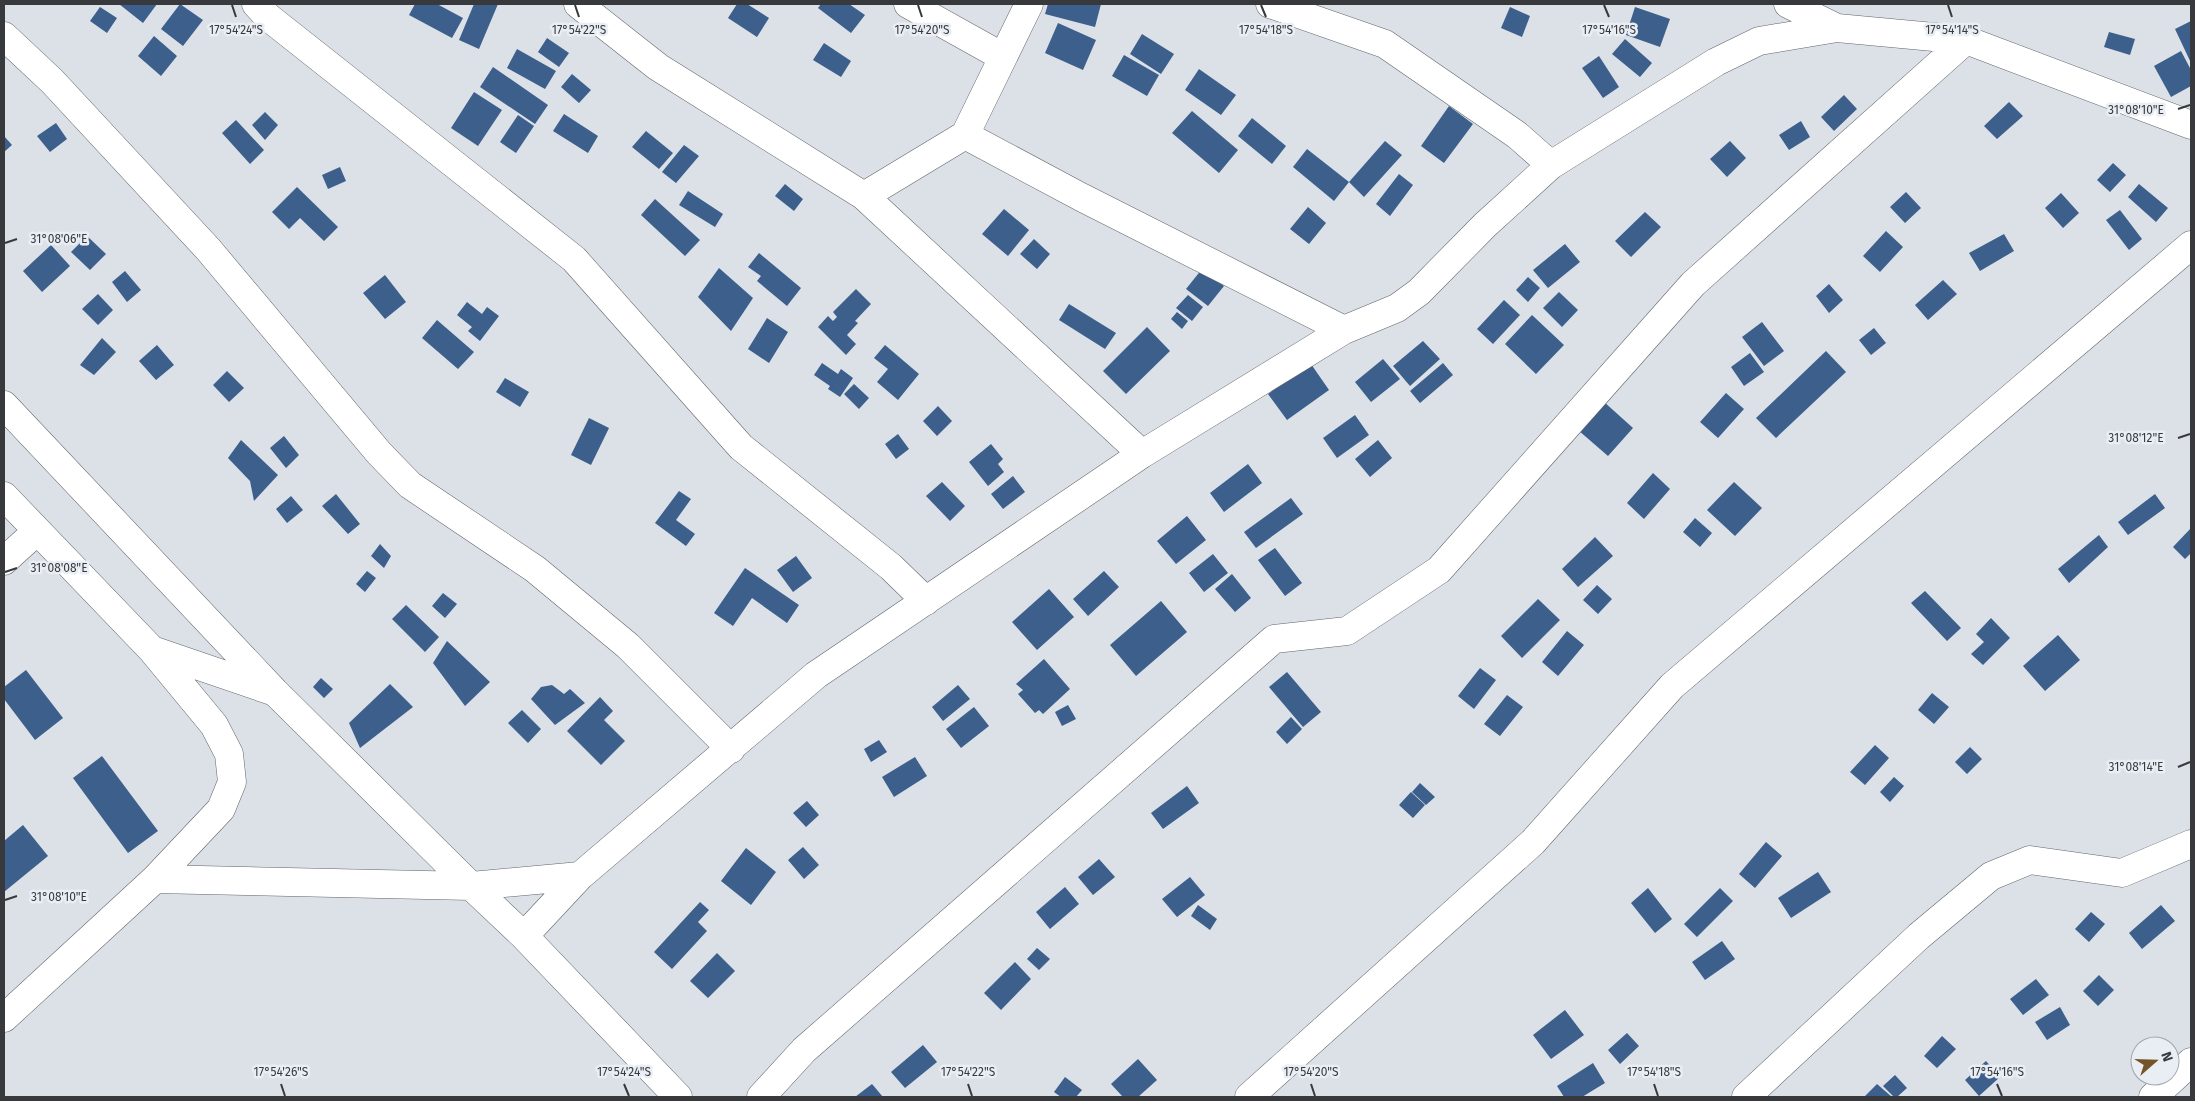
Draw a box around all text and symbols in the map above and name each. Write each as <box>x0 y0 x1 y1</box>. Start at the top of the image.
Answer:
text: 17°54'24"S <box>209 23 263 37</box>
text: 17°54'22"S <box>552 23 607 37</box>
text: 17°54'20"S <box>894 23 950 37</box>
text: 17°54'18"S <box>1239 23 1294 37</box>
text: 17°54'16"S <box>1582 23 1636 37</box>
text: 17°54'14"S <box>1925 23 1979 37</box>
text: 31°08'10"E <box>2108 103 2164 117</box>
text: 31°08'06"E <box>31 232 87 246</box>
text: 31°08'12"E <box>2108 431 2164 445</box>
text: 31°08'08"E <box>30 561 88 575</box>
text: 31°08'14"E <box>2108 760 2164 774</box>
text: 31°08'10"E <box>31 890 87 904</box>
north arrow <box>2130 1036 2180 1086</box>
text: N <box>2157 1049 2176 1064</box>
text: 17°54'26"S <box>254 1065 309 1079</box>
text: 17°54'24"S <box>597 1065 651 1079</box>
text: 17°54'22"S <box>941 1065 996 1079</box>
text: 17°54'20"S <box>1283 1065 1339 1079</box>
text: 17°54'18"S <box>1627 1065 1682 1079</box>
text: 17°54'16"S <box>1970 1065 2024 1079</box>

